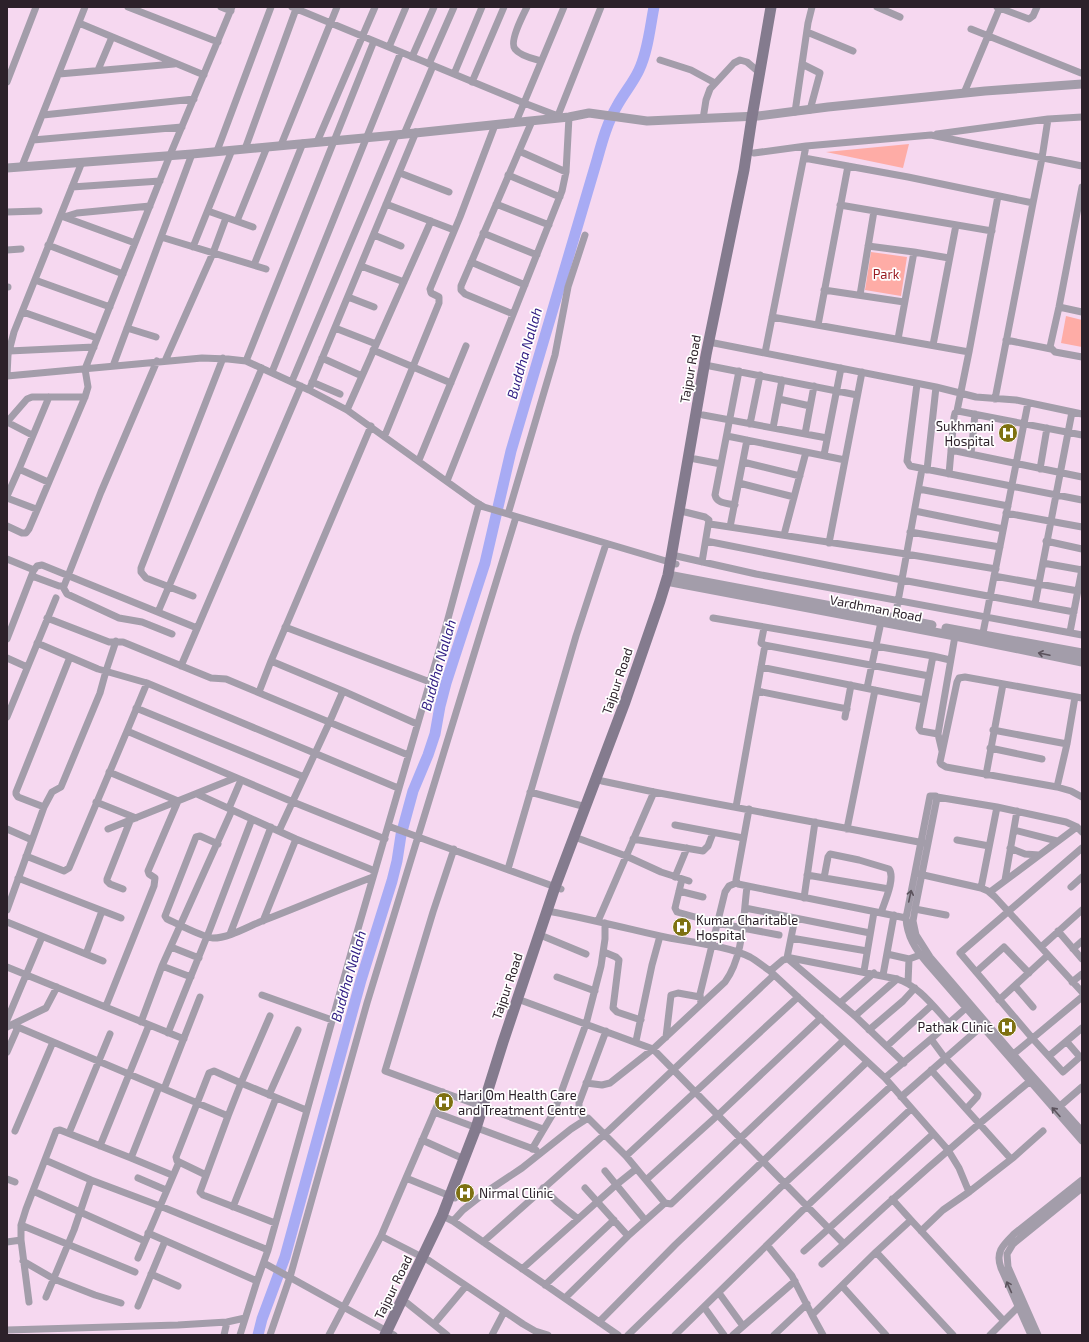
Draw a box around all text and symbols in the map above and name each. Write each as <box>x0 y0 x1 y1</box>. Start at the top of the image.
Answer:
park label: Park <box>873 266 900 282</box>
water label: Buddha Nallah <box>503 305 545 401</box>
street label: Tajpur Road <box>676 333 704 405</box>
place label: Sukhmani Hospital <box>936 418 994 449</box>
hospital icon: Sukhmani Hospital <box>997 422 1019 444</box>
street label: Vardhman Road <box>828 591 924 625</box>
water label: Buddha Nallah <box>417 617 459 713</box>
street label: Tajpur Road <box>598 646 636 716</box>
one-way arrow <box>1038 650 1051 658</box>
one-way arrow <box>907 890 915 903</box>
place label: Kumar Charitable Hospital <box>696 912 798 943</box>
hospital icon: Kumar Charitable Hospital <box>671 916 693 938</box>
water label: Buddha Nallah <box>327 928 369 1024</box>
street label: Tajpur Road <box>488 951 526 1021</box>
hospital icon: Pathak Clinic <box>996 1016 1018 1038</box>
place label: Pathak Clinic <box>918 1019 993 1035</box>
place label: Hari Om Health Care and Treatment Centre <box>458 1087 586 1118</box>
hospital icon: Hari Om Health Care and Treatment Centre <box>433 1091 455 1113</box>
one-way arrow <box>1051 1107 1061 1117</box>
hospital icon: Nirmal Clinic <box>454 1182 476 1204</box>
place label: Nirmal Clinic <box>479 1185 553 1201</box>
street label: Tajpur Road <box>371 1252 415 1322</box>
one-way arrow <box>1005 1281 1012 1293</box>

